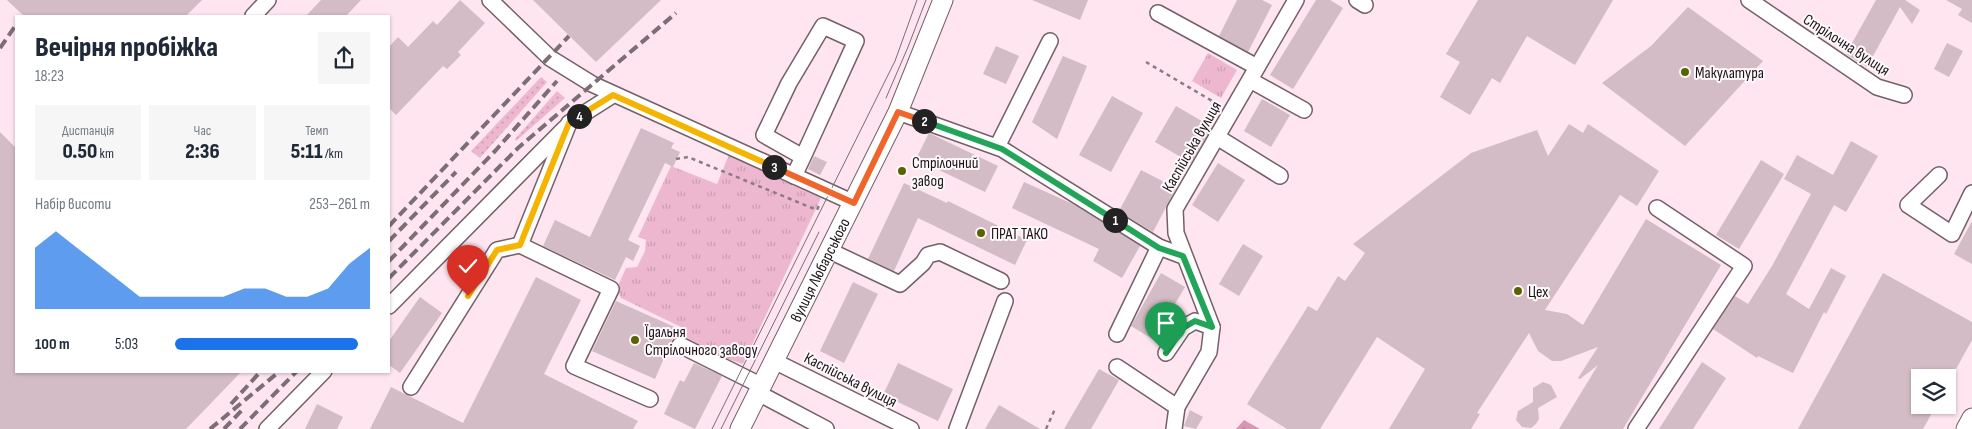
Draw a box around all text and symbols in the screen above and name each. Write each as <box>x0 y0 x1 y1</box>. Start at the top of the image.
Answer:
street label: Стрілочна вулиця <box>1799 10 1893 80</box>
text: Вечірня пробіжка <box>35 31 218 64</box>
button: share <box>318 32 370 84</box>
place label: Макулатура <box>1695 64 1764 83</box>
marker: Макулатура <box>1679 66 1691 78</box>
text: 18:23 <box>35 67 64 86</box>
street label: Каспійська вулиця <box>1159 98 1226 195</box>
pin: 4 <box>566 104 592 128</box>
text: 4 <box>576 108 583 125</box>
pin: 2 <box>912 108 936 134</box>
text: 2 <box>921 113 928 130</box>
text: Дистанція <box>62 122 114 139</box>
text: Час <box>194 122 211 139</box>
text: Темп <box>305 122 328 139</box>
text: 0.50 <box>62 139 97 164</box>
text: 2:36 <box>185 139 220 164</box>
text: 5:11 <box>291 139 323 164</box>
text: km <box>97 145 114 162</box>
text: /km <box>323 145 343 162</box>
pin: 3 <box>762 154 786 180</box>
place label: Стрілочний завод <box>912 154 978 191</box>
text: 3 <box>771 159 778 176</box>
marker: Стрілочний завод <box>896 165 908 177</box>
text: Набір висоти <box>35 195 111 214</box>
text: 253–261 m <box>309 195 370 214</box>
pin: 1 <box>1102 208 1128 232</box>
text: 1 <box>1113 212 1118 229</box>
street label: вулиця Любарського <box>787 215 855 326</box>
place label: ПРАТ ТАКО <box>991 225 1048 244</box>
marker: ПРАТ ТАКО <box>975 227 987 239</box>
pin <box>447 245 489 296</box>
icon: check <box>454 252 482 280</box>
place label: Цех <box>1528 283 1548 302</box>
marker: Цех <box>1512 285 1524 297</box>
pin <box>1145 302 1187 353</box>
icon: arrive <box>1152 309 1180 337</box>
place label: Їдальня Стрілочного заводу <box>644 323 758 360</box>
marker: Їдальня Стрілочного заводу <box>629 334 641 346</box>
text: 100 m <box>35 335 70 354</box>
text: 5:03 <box>115 335 138 354</box>
street label: Каспійська вулиця <box>801 349 900 412</box>
map controls <box>1911 369 1956 414</box>
button: layers <box>1911 369 1956 414</box>

